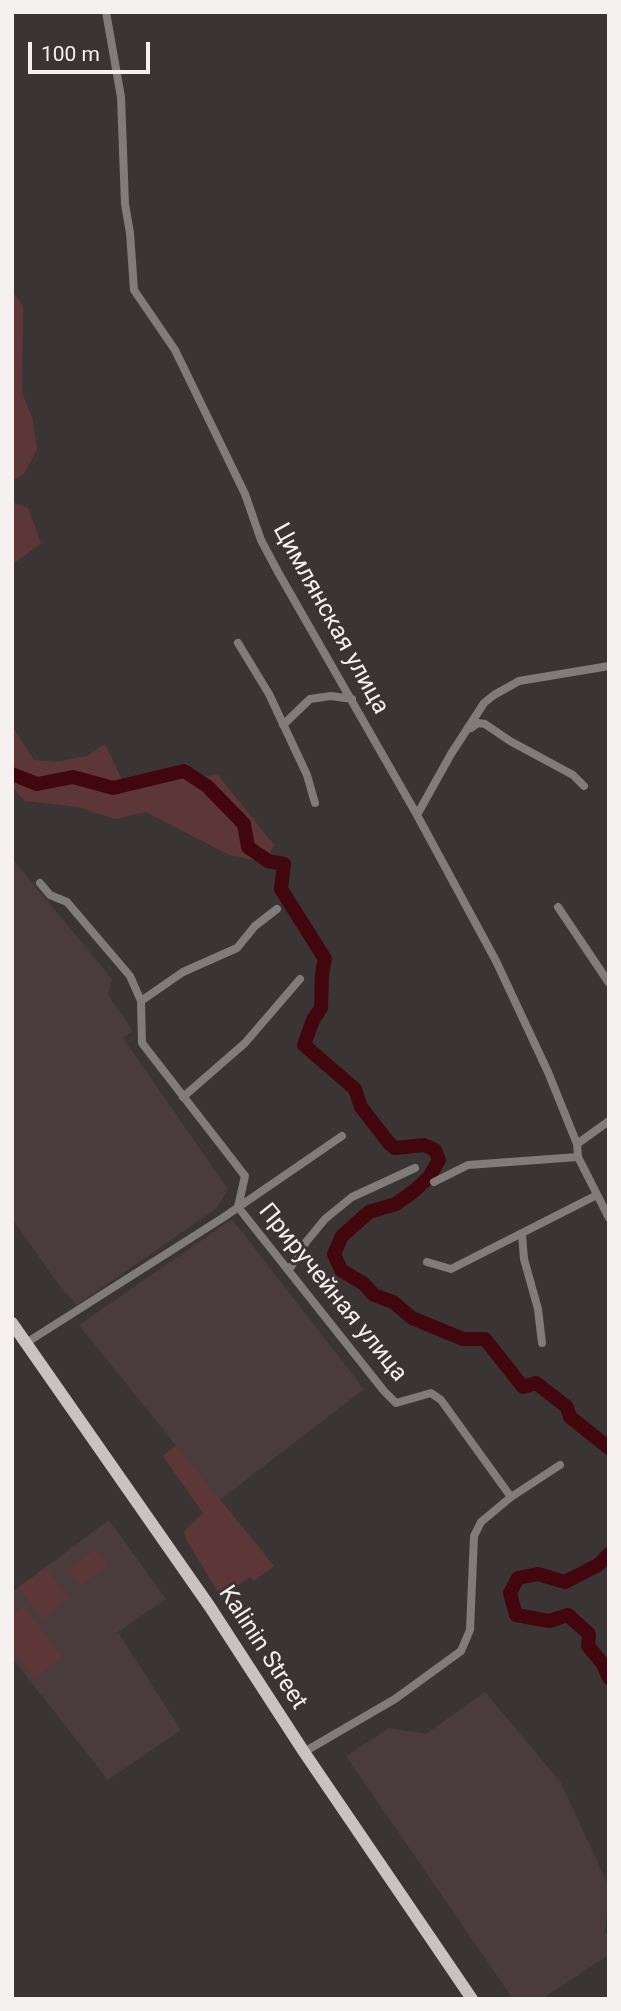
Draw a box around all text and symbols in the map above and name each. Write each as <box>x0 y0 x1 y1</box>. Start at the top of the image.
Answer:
scale bar <box>32 28 154 72</box>
text: 100 m <box>41 42 100 66</box>
street label: Цимлянская улица <box>266 519 394 719</box>
street label: Приручейная улица <box>251 1198 413 1388</box>
street label: Kalinin Street <box>211 1581 313 1715</box>

